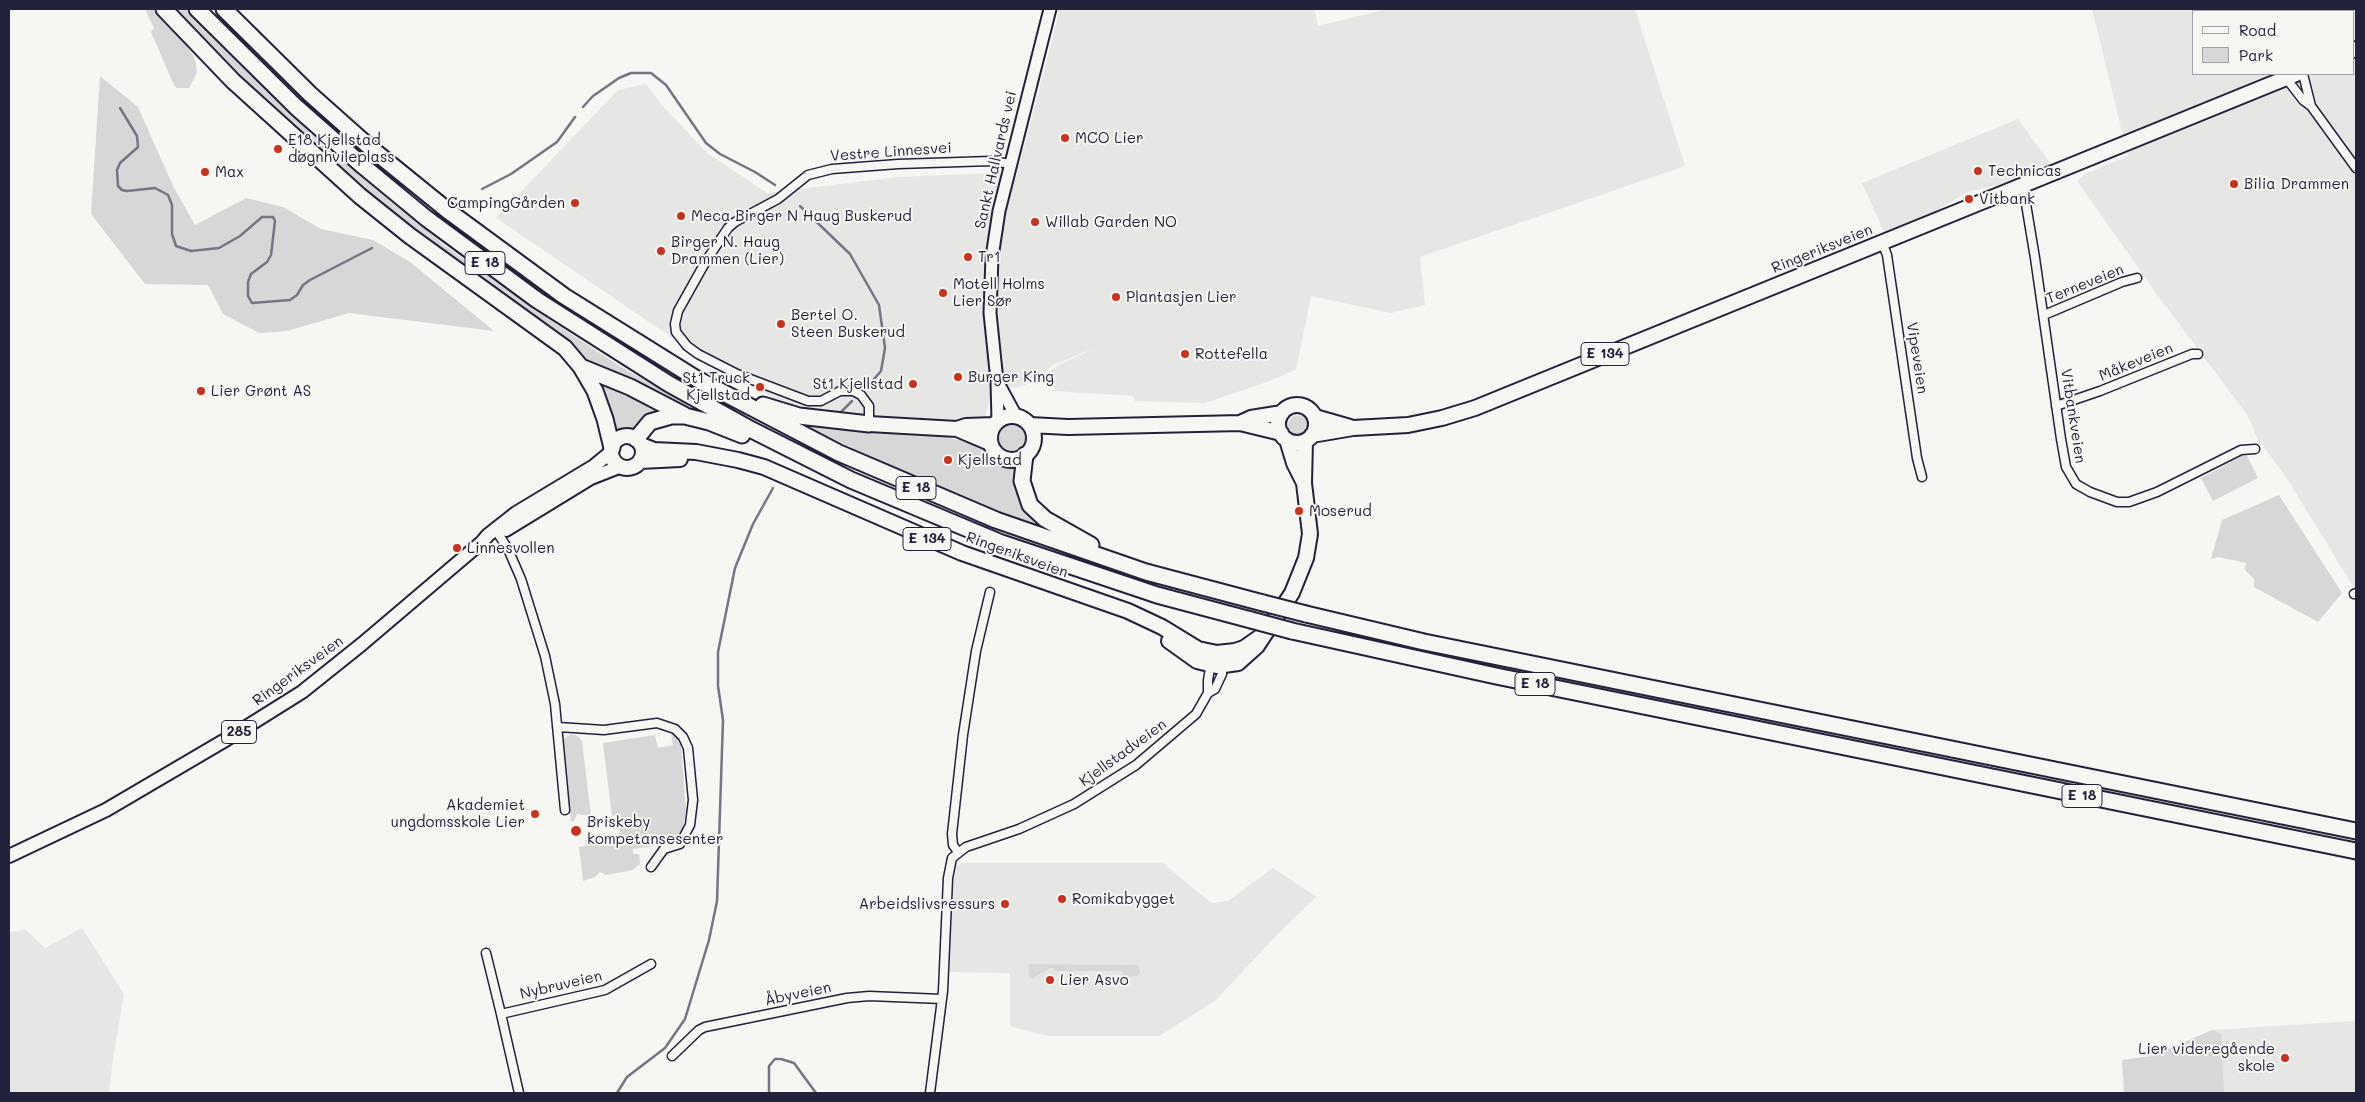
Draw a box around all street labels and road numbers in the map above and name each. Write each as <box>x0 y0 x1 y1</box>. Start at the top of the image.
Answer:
street label: Sankt Hallvards vei <box>971 89 1021 231</box>
street label: Vestre Linnesvei <box>830 139 952 165</box>
street label: Ringeriksveien <box>1769 221 1875 277</box>
road number: E 18 <box>465 252 505 274</box>
street label: Terneveien <box>2044 260 2126 308</box>
street label: Vipeveien <box>1902 321 1932 395</box>
street label: Måkeveien <box>2096 339 2176 385</box>
road number: E 134 <box>1581 342 1629 366</box>
street label: Vitbankveien <box>2057 367 2089 465</box>
road number: E 18 <box>896 476 936 499</box>
road number: E 134 <box>903 528 951 550</box>
street label: Ringeriksveien <box>964 528 1070 582</box>
street label: Ringeriksveien <box>249 632 347 710</box>
road number: E 18 <box>1515 672 1555 696</box>
street label: Kjellstadveien <box>1076 715 1170 791</box>
road number: 285 <box>222 720 256 744</box>
road number: E 18 <box>2062 784 2102 808</box>
street label: Nybruveien <box>518 967 604 1003</box>
street label: Åbyveien <box>763 978 833 1010</box>

